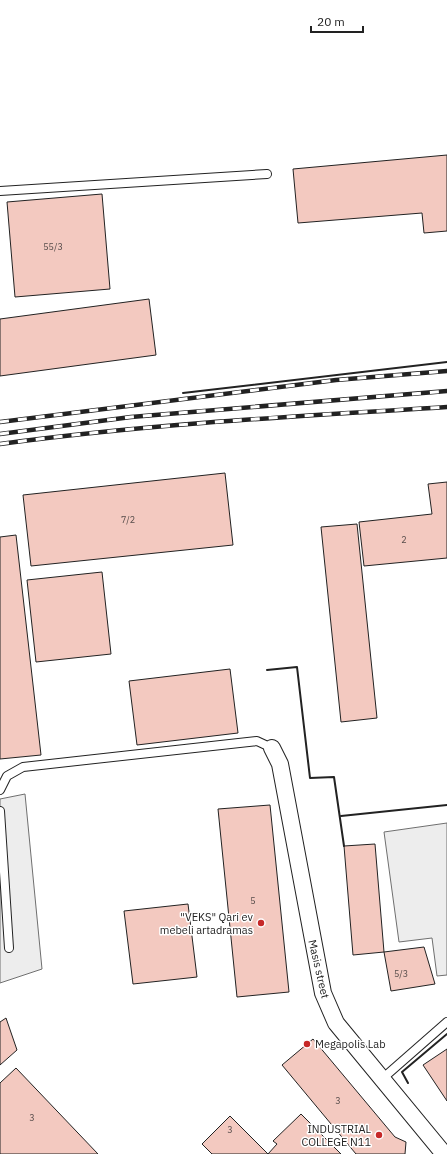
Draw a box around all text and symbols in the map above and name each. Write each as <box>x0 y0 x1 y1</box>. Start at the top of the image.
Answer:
scale bar <box>311 8 363 34</box>
text: 20 m <box>317 14 345 29</box>
house number: 55/3 <box>43 241 63 252</box>
house number: 7/2 <box>121 514 135 525</box>
house number: 2 <box>401 534 407 545</box>
house number: 5 <box>250 895 256 906</box>
place label: "VEKS" Qari ev mebeli artadramas <box>160 910 254 937</box>
marker: "VEKS" Qari ev mebeli artadramas <box>256 918 266 928</box>
street label: Masis street <box>305 938 333 1000</box>
house number: 5/3 <box>394 968 408 979</box>
place label: Megapolis Lab <box>315 1037 386 1051</box>
marker: Megapolis Lab <box>302 1039 312 1049</box>
house number: 3 <box>335 1095 341 1106</box>
house number: 3 <box>29 1112 35 1123</box>
place label: INDUSTRIAL COLLEGE N11 <box>301 1122 371 1149</box>
house number: 3 <box>227 1124 233 1135</box>
marker: INDUSTRIAL COLLEGE N11 <box>374 1130 384 1140</box>

